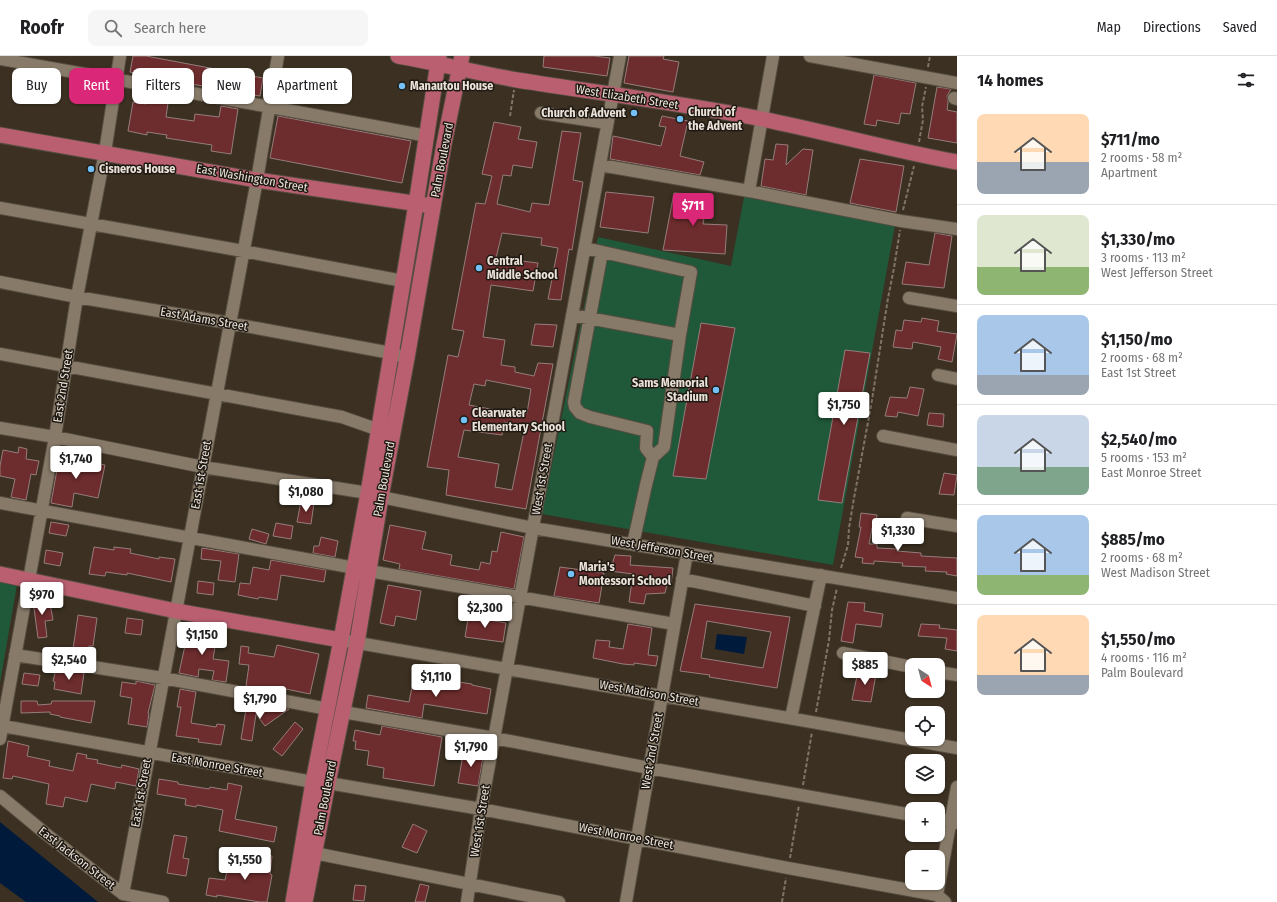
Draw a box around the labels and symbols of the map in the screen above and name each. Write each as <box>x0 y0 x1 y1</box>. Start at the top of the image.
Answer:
place label: Manautou House <box>410 79 493 93</box>
marker: Manautou House <box>397 81 407 91</box>
street label: West Elizabeth Street <box>575 82 679 112</box>
place label: Church of the Advent <box>688 105 743 133</box>
place label: Church of Advent <box>541 106 627 120</box>
marker: Church of Advent <box>629 108 639 118</box>
marker: Church of the Advent <box>675 114 685 124</box>
street label: Palm Boulevard <box>428 121 456 199</box>
street label: East Washington Street <box>195 161 309 195</box>
place label: Cisneros House <box>99 162 175 176</box>
marker: Cisneros House <box>86 164 96 174</box>
pin: $711 <box>669 193 717 227</box>
place label: Central Middle School <box>487 254 558 282</box>
marker: Central Middle School <box>474 263 484 273</box>
street label: East Adams Street <box>159 304 249 334</box>
street label: East 2nd Street <box>50 349 76 423</box>
place label: Sams Memorial Stadium <box>632 376 709 404</box>
marker: Sams Memorial Stadium <box>711 385 721 395</box>
pin: $1,750 <box>811 392 877 426</box>
place label: Clearwater Elementary School <box>472 406 566 434</box>
marker: Clearwater Elementary School <box>459 415 469 425</box>
street label: East 1st Street <box>188 440 214 510</box>
street label: Palm Boulevard <box>370 440 398 518</box>
street label: West 1st Street <box>529 442 555 516</box>
pin: $1,740 <box>43 446 109 480</box>
pin: $1,080 <box>273 479 339 513</box>
pin: $1,330 <box>865 518 931 552</box>
street label: West Jefferson Street <box>610 533 714 565</box>
place label: Maria's Montessori School <box>579 560 672 588</box>
marker: Maria's Montessori School <box>566 569 576 579</box>
pin: $970 <box>18 582 66 616</box>
pin: $2,300 <box>452 595 518 629</box>
pin: $1,150 <box>169 622 235 656</box>
pin: $2,540 <box>36 647 102 681</box>
pin: $885 <box>841 652 889 686</box>
north arrow <box>905 658 945 698</box>
pin: $1,110 <box>403 664 469 698</box>
street label: West Madison Street <box>598 677 700 709</box>
pin: $1,790 <box>227 686 293 720</box>
street label: West 2nd Street <box>638 712 666 790</box>
pin: $1,790 <box>438 734 504 768</box>
street label: East Monroe Street <box>170 750 264 780</box>
street label: East 1st Street <box>128 758 154 828</box>
street label: Palm Boulevard <box>311 759 339 837</box>
street label: West 1st Street <box>467 784 493 858</box>
street label: West Monroe Street <box>577 820 675 852</box>
street label: East Jackson Street <box>36 824 118 892</box>
pin: $1,550 <box>212 847 278 881</box>

